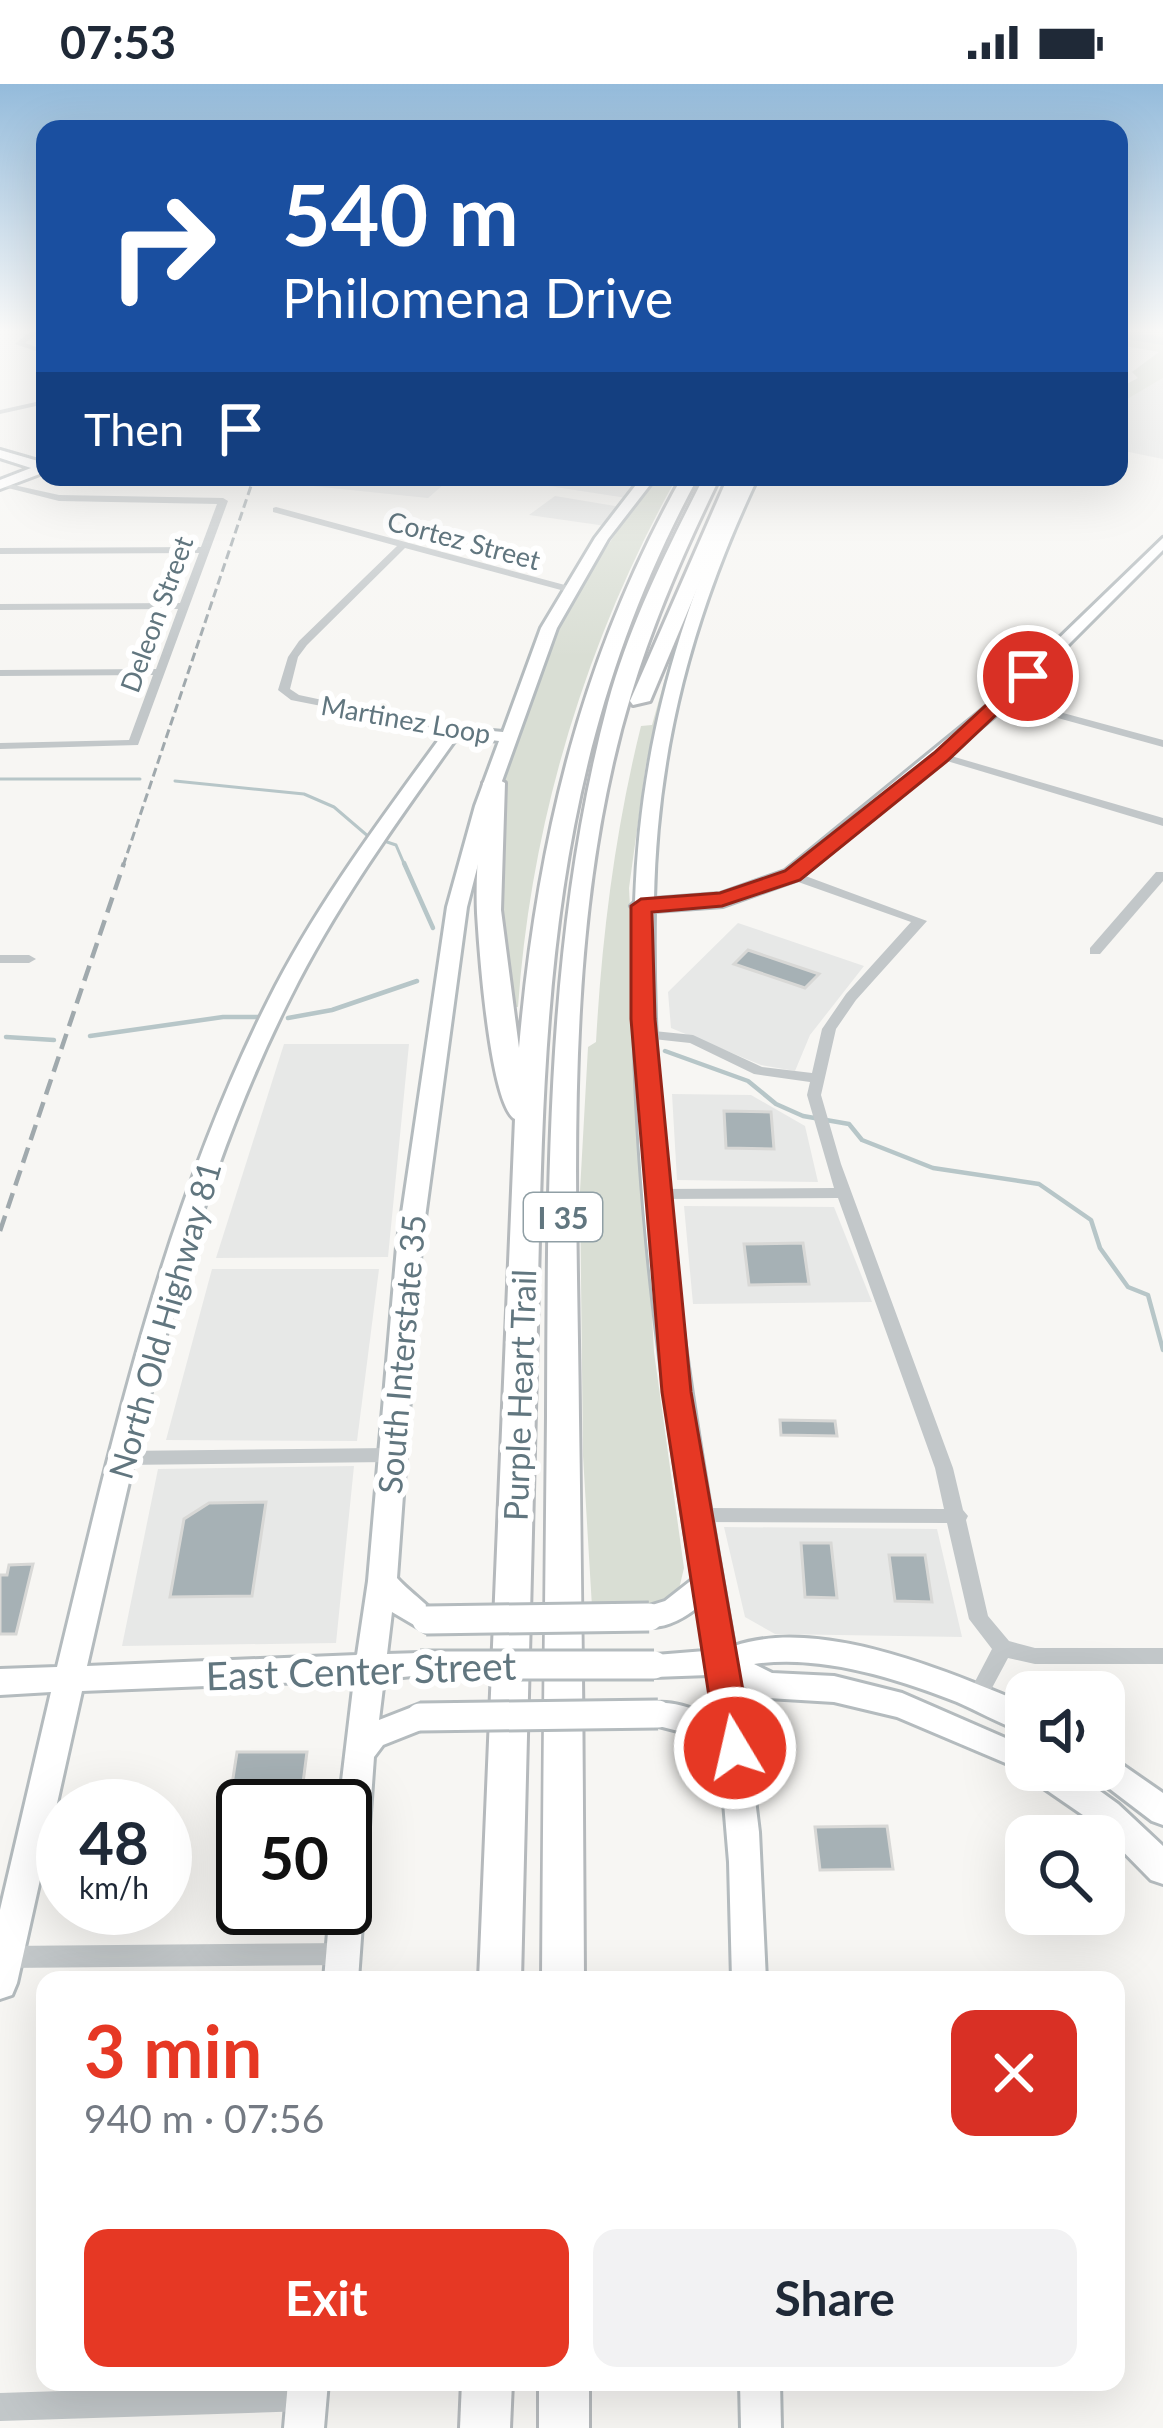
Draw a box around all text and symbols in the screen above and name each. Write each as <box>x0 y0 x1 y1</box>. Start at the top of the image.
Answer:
text: 07:53 <box>60 15 176 69</box>
text: 540 m <box>282 163 519 264</box>
icon: right <box>84 168 240 324</box>
text: Philomena Drive <box>282 265 673 330</box>
icon: arrive <box>208 396 274 462</box>
text: Then <box>84 402 184 456</box>
street label: Cortez Street <box>384 504 544 576</box>
street label: Deleon Street <box>113 531 200 697</box>
pin <box>977 625 1079 727</box>
icon: arrive <box>995 643 1061 709</box>
street label: Martinez Loop <box>319 688 493 750</box>
street label: North Old Highway 81 <box>100 1157 228 1483</box>
road number: I 35 <box>524 1193 602 1241</box>
street label: South Interstate 35 <box>369 1213 433 1495</box>
street label: Purple Heart Trail <box>495 1268 543 1522</box>
street label: East Center Street <box>205 1642 517 1698</box>
map controls <box>1005 1671 1125 1935</box>
button: sound <box>1005 1671 1125 1791</box>
position arrow <box>672 1685 798 1811</box>
speed limit sign: 50 <box>216 1779 372 1935</box>
text: 48 <box>79 1806 149 1878</box>
button: search <box>1005 1815 1125 1935</box>
text: km/h <box>79 1869 149 1905</box>
text: 3 min <box>84 2007 262 2093</box>
button: close <box>951 2010 1077 2136</box>
text: 940 m · 07:56 <box>84 2095 324 2141</box>
button: Exit <box>84 2229 569 2367</box>
button: Share <box>593 2229 1077 2367</box>

